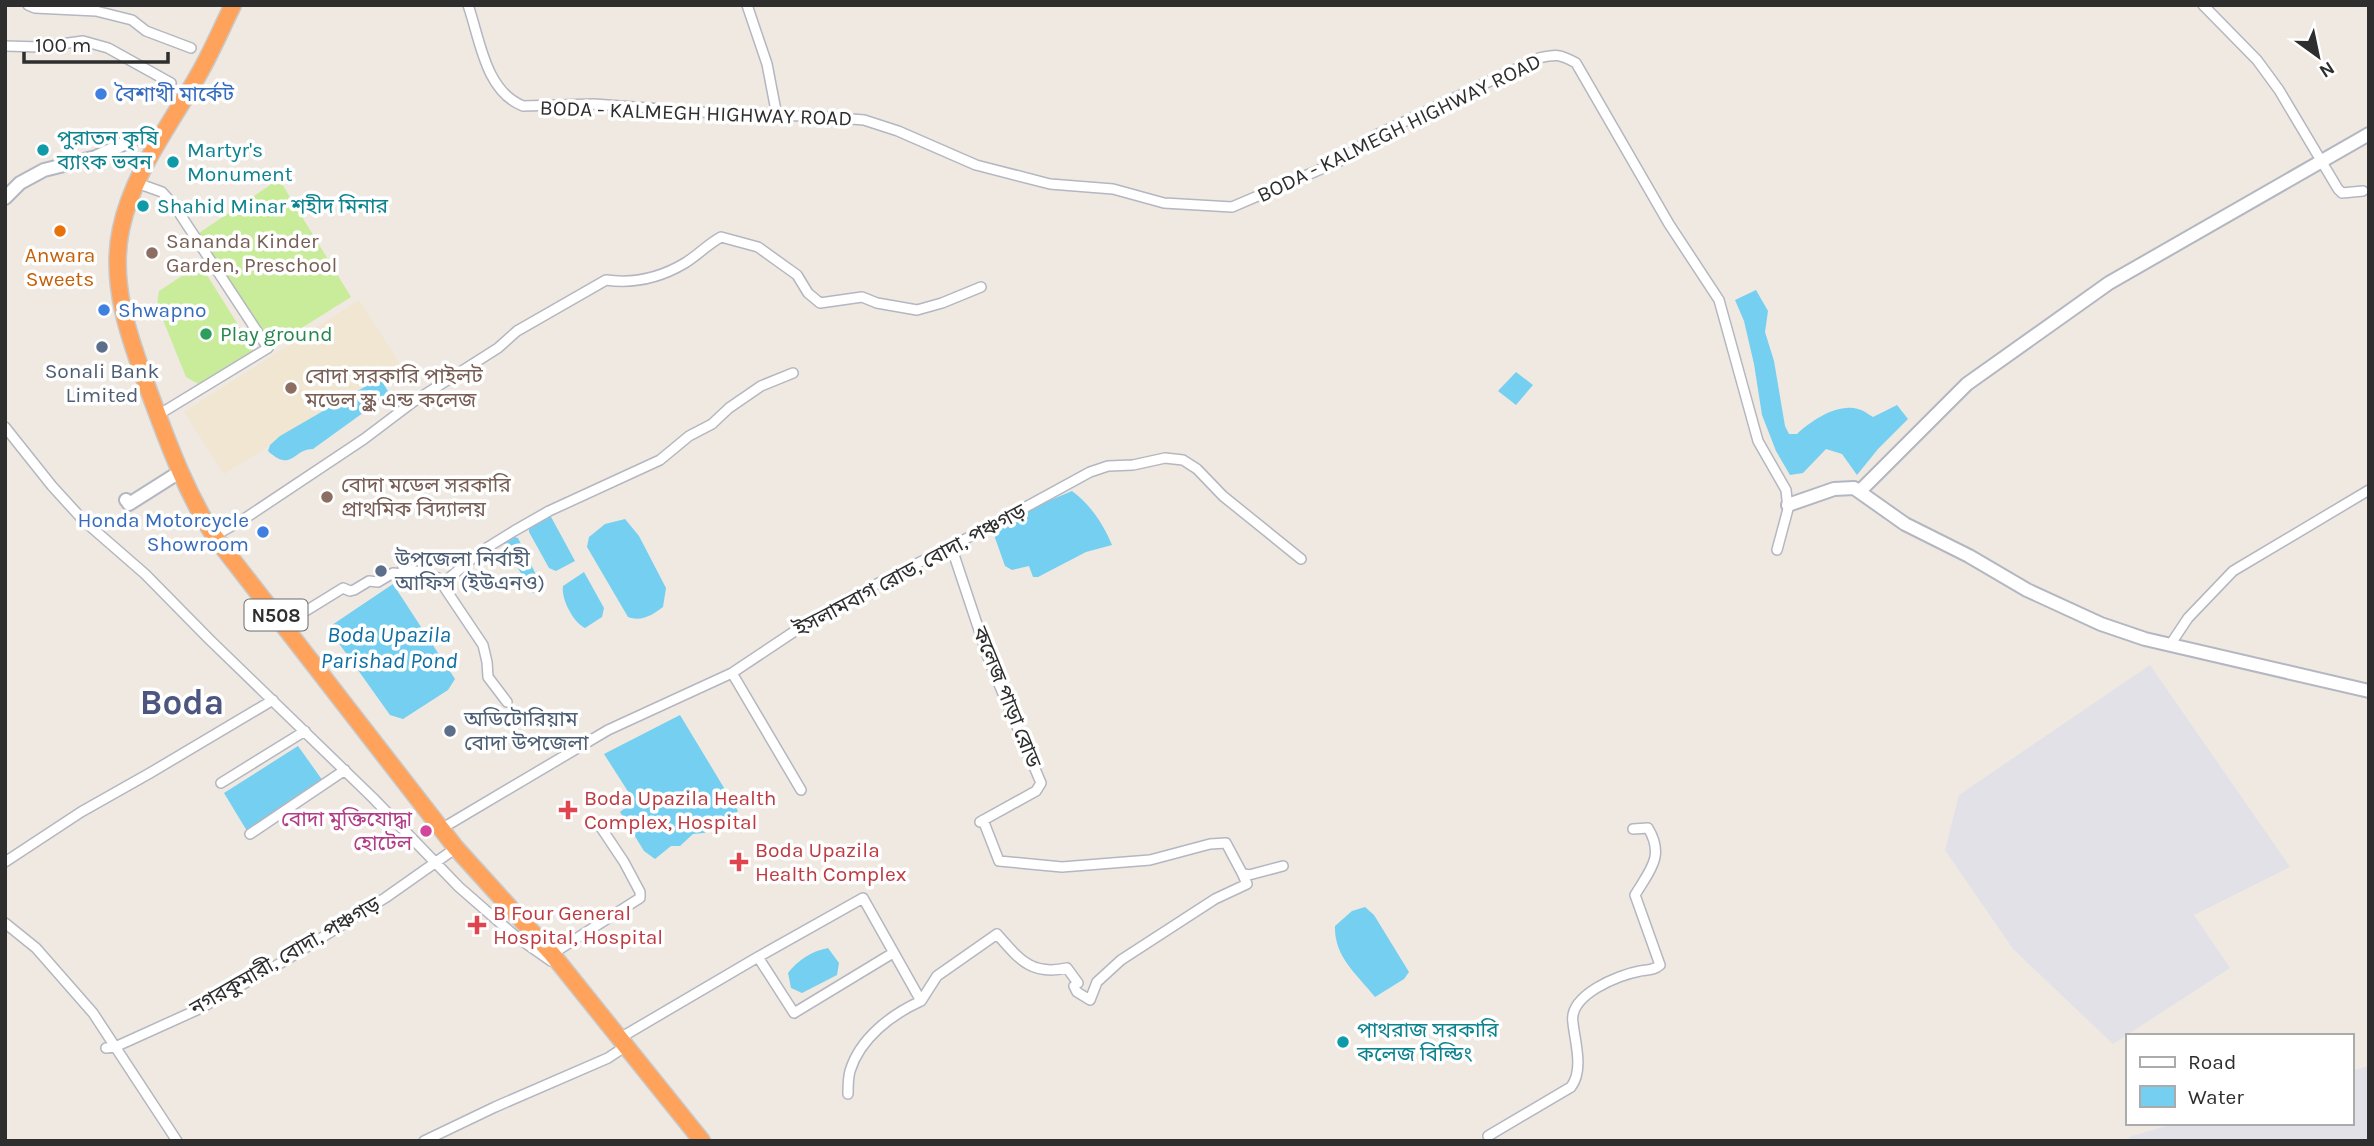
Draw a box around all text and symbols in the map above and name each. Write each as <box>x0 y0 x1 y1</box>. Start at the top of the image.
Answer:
scale bar <box>24 21 168 65</box>
north arrow <box>2283 21 2353 91</box>
text: 100 m <box>35 33 92 57</box>
street label: BODA - KALMEGH HIGHWAY ROAD <box>1253 49 1545 207</box>
text: N <box>2315 56 2338 82</box>
place label: বৈশাখী মার্কেট <box>114 81 234 106</box>
marker: বৈশাখী মার্কেট <box>93 86 109 102</box>
street label: BODA - KALMEGH HIGHWAY ROAD <box>539 96 853 130</box>
place label: পুরাতন কৃষি ব্যাংক ভবন <box>56 126 159 174</box>
place label: Martyr's Monument <box>187 138 293 186</box>
marker: পুরাতন কৃষি ব্যাংক ভবন <box>35 142 51 158</box>
marker: Martyr's Monument <box>165 154 181 170</box>
place label: Shahid Minar শহীদ মিনার <box>157 194 389 218</box>
marker: Shahid Minar শহীদ মিনার <box>135 198 151 214</box>
marker: Anwara Sweets <box>52 223 68 239</box>
place label: Sananda Kinder Garden, Preschool <box>166 229 337 277</box>
place label: Anwara Sweets <box>25 243 95 291</box>
marker: Sananda Kinder Garden, Preschool <box>144 245 160 261</box>
place label: Shwapno <box>118 298 207 322</box>
marker: Shwapno <box>96 302 112 318</box>
place label: Play ground <box>220 322 333 346</box>
marker: Play ground <box>198 326 214 342</box>
marker: Sonali Bank Limited <box>94 339 110 355</box>
place label: Sonali Bank Limited <box>45 359 159 407</box>
place label: বোদা সরকারি পাইলট মডেল স্কুল এন্ড কলেজ <box>304 364 483 412</box>
marker: বোদা সরকারি পাইলট মডেল স্কুল এন্ড কলেজ <box>283 380 299 396</box>
place label: বোদা মডেল সরকারি প্রাথমিক বিদ্যালয় <box>341 473 511 521</box>
marker: বোদা মডেল সরকারি প্রাথমিক বিদ্যালয় <box>319 489 335 505</box>
street label: ইসলামবাগ রোড, বোদা, পঞ্চগড় <box>789 498 1031 642</box>
place label: Honda Motorcycle Showroom <box>77 508 249 556</box>
marker: Honda Motorcycle Showroom <box>255 524 271 540</box>
place label: উপজেলা নির্বাহী আফিস (ইউএনও) <box>394 546 545 595</box>
marker: উপজেলা নির্বাহী আফিস (ইউএনও) <box>373 563 389 579</box>
road number: N508 <box>244 600 308 630</box>
water label: Boda Upazila Parishad Pond <box>321 621 457 674</box>
street label: কলেজ পাড়া রোড <box>967 622 1047 772</box>
district label: Boda <box>140 682 224 723</box>
place label: অডিটোরিয়াম বোদা উপজেলা <box>463 707 589 755</box>
marker: অডিটোরিয়াম বোদা উপজেলা <box>442 723 458 739</box>
place label: Boda Upazila Health Complex, Hospital <box>584 786 777 834</box>
marker: Boda Upazila Health Complex, Hospital <box>558 800 578 820</box>
place label: বোদা মুক্তিযোদ্ধা হোটেল <box>281 807 413 855</box>
marker: বোদা মুক্তিযোদ্ধা হোটেল <box>418 823 434 839</box>
place label: Boda Upazila Health Complex <box>755 838 907 886</box>
marker: Boda Upazila Health Complex <box>729 852 749 872</box>
street label: নগরকুমারী, বোদা, পঞ্চগড় <box>185 891 385 1021</box>
place label: B Four General Hospital, Hospital <box>493 901 663 949</box>
marker: B Four General Hospital, Hospital <box>467 915 487 935</box>
place label: পাথরাজ সরকারি কলেজ বিল্ডিং <box>1356 1018 1499 1066</box>
marker: পাথরাজ সরকারি কলেজ বিল্ডিং <box>1335 1034 1351 1050</box>
legend <box>2126 1034 2353 1125</box>
text: Road <box>2188 1050 2236 1074</box>
text: Water <box>2188 1085 2244 1109</box>

